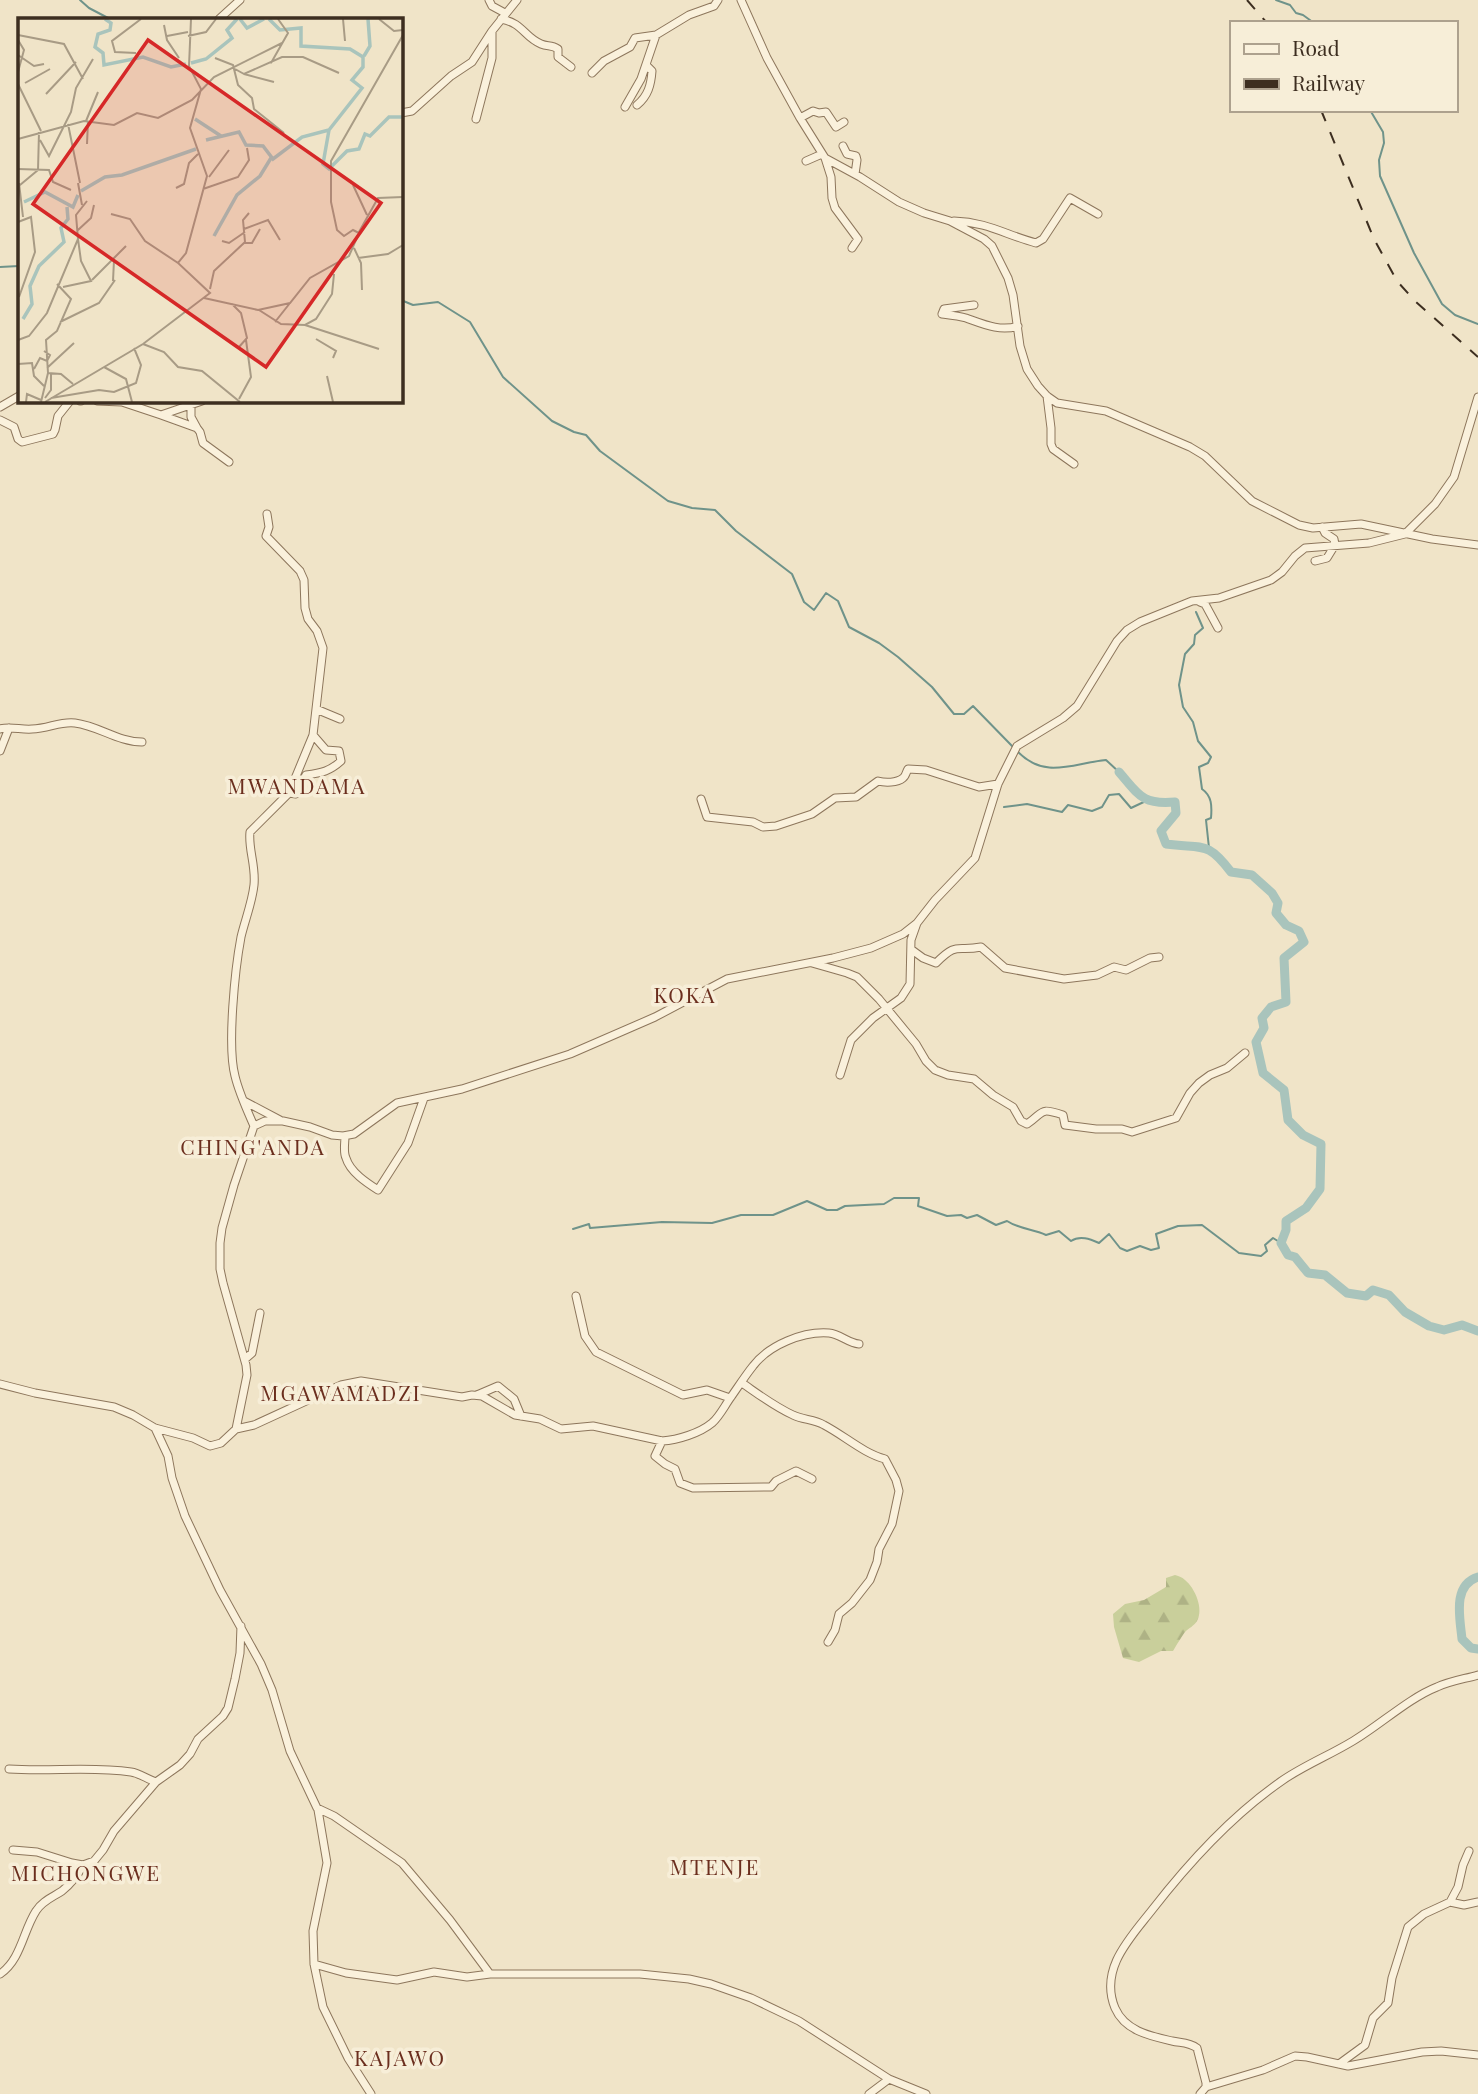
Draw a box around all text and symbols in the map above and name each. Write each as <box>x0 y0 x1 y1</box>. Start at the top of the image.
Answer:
inset map <box>18 18 402 402</box>
legend <box>1230 21 1457 112</box>
text: Road <box>1292 33 1340 61</box>
text: Railway <box>1292 68 1366 96</box>
district label: MWANDAMA <box>228 771 366 799</box>
district label: KOKA <box>653 980 717 1008</box>
district label: CHING'ANDA <box>180 1132 326 1160</box>
district label: MGAWAMADZI <box>260 1378 422 1406</box>
district label: MTENJE <box>670 1852 760 1880</box>
district label: MICHONGWE <box>11 1858 161 1886</box>
district label: KAJAWO <box>354 2043 446 2071</box>

